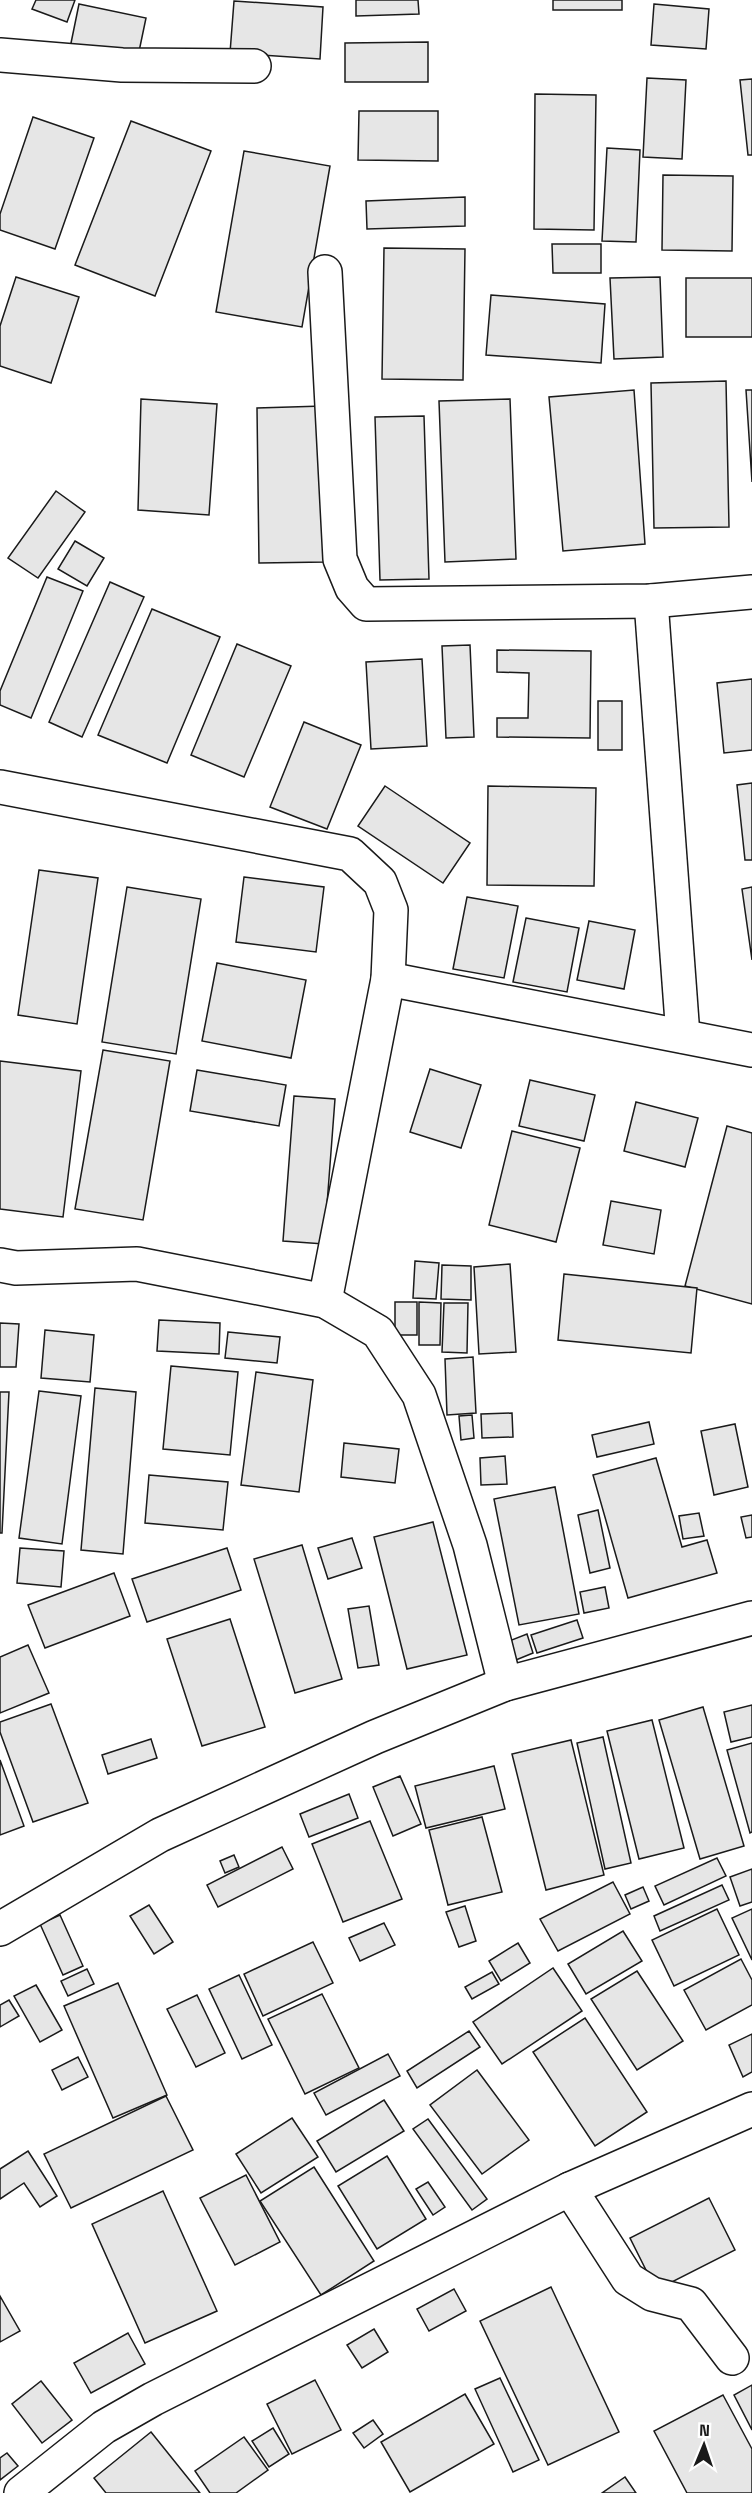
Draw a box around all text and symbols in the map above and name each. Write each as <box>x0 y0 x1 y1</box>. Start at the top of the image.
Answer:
north arrow <box>674 2415 734 2475</box>
text: N <box>699 2420 710 2441</box>

